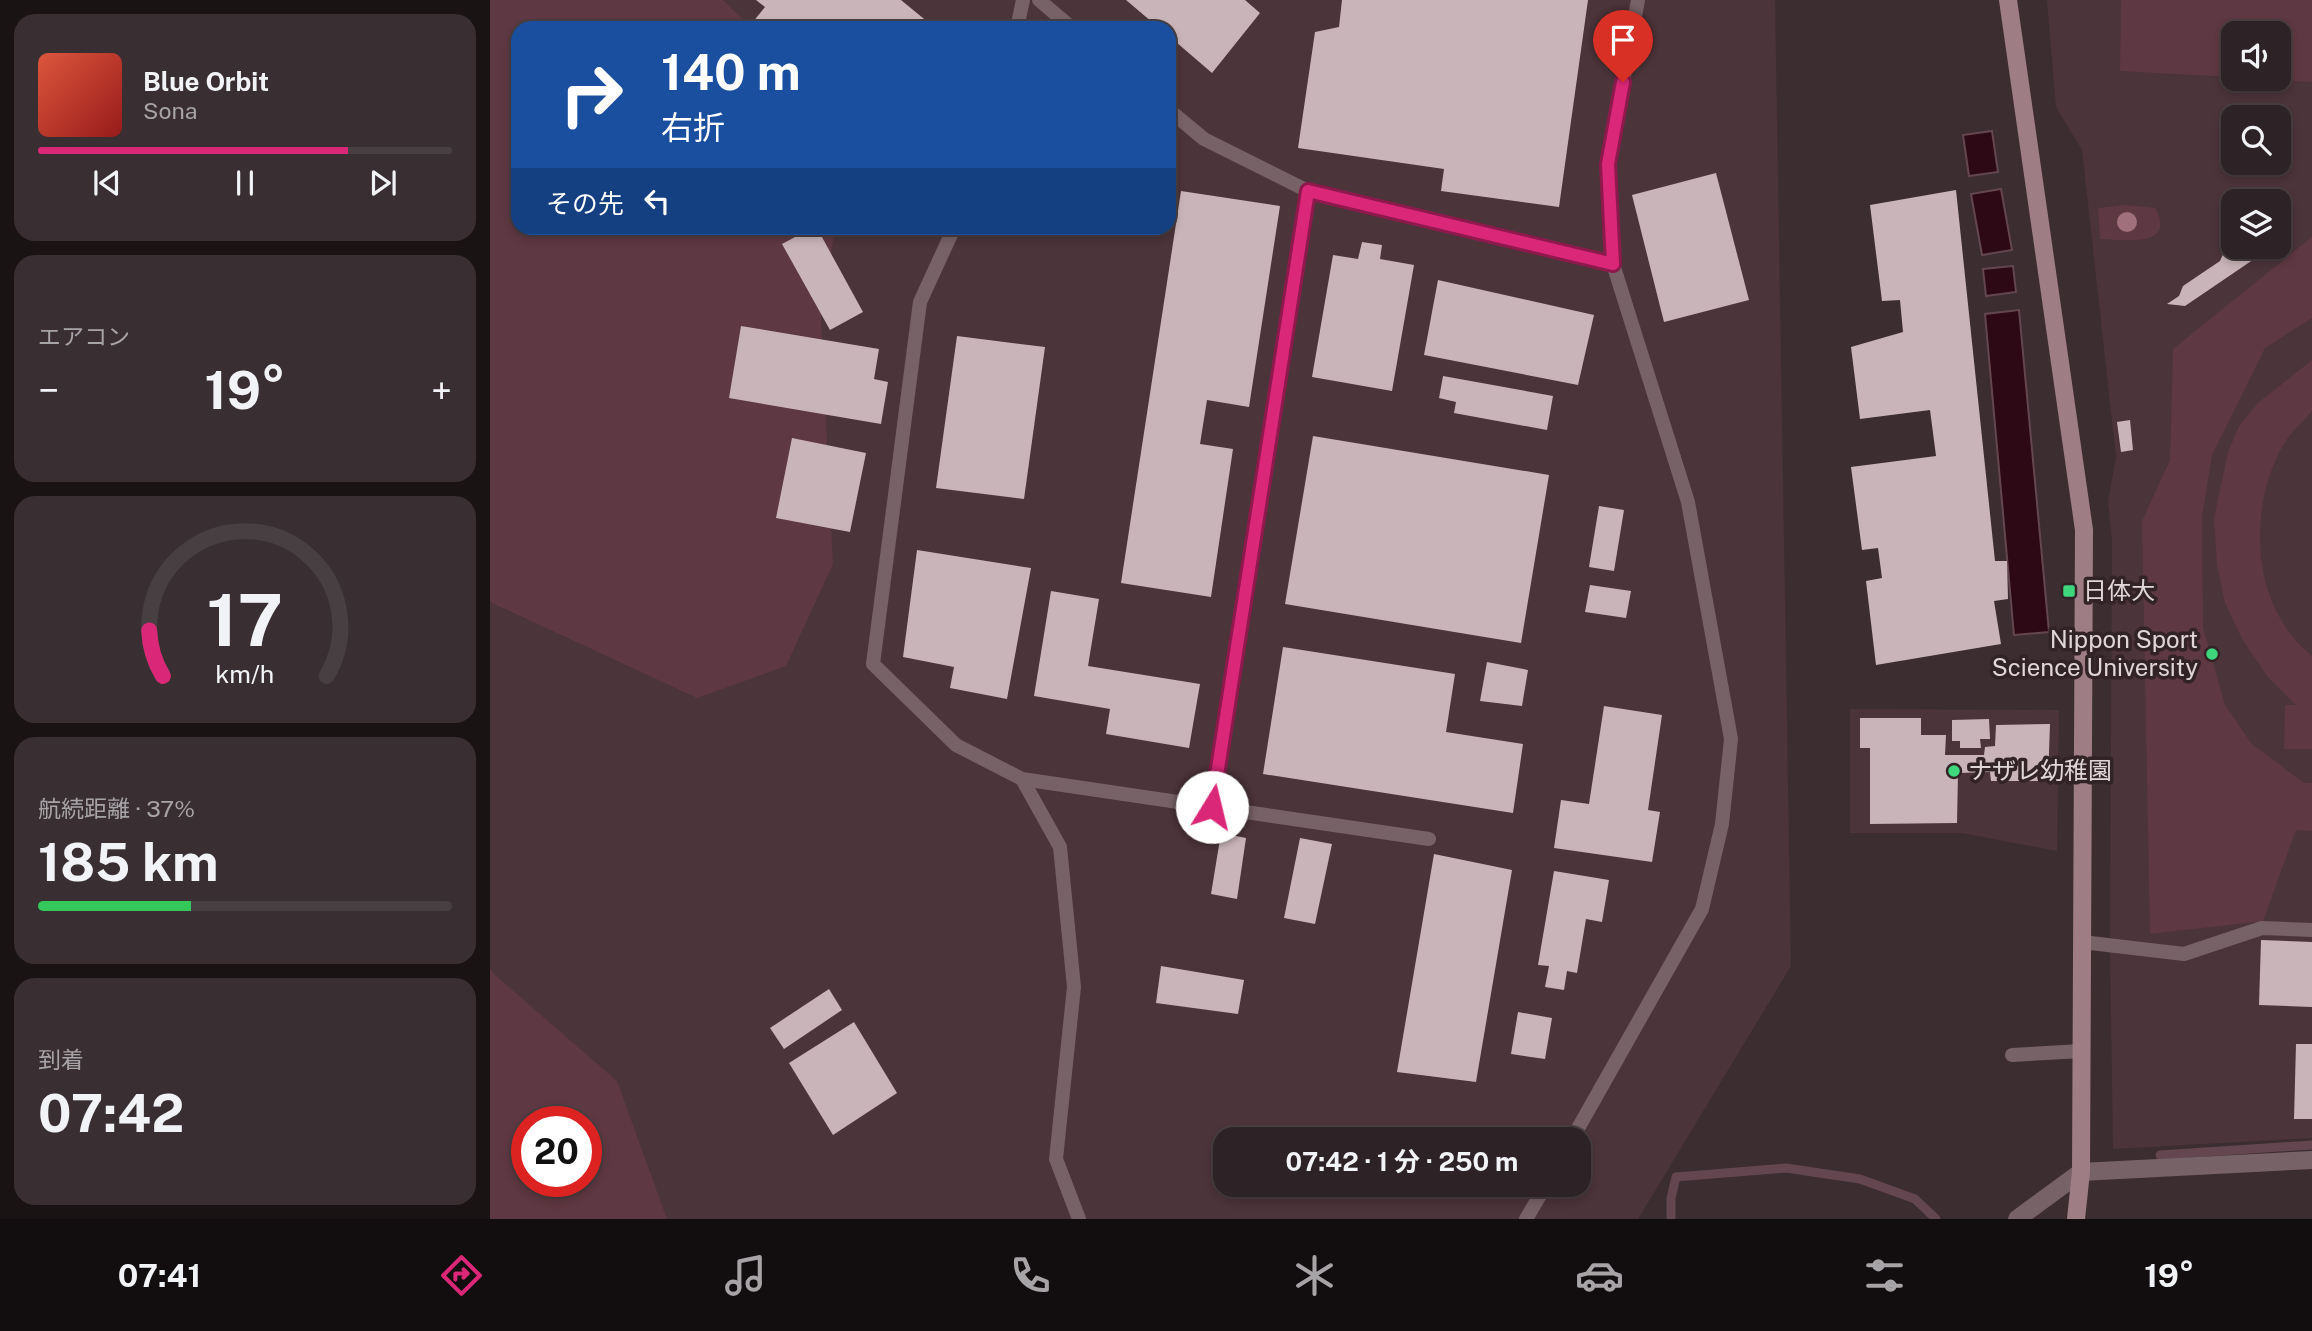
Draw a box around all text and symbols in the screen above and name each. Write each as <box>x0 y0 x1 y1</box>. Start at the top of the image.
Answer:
pin <box>1593 10 1653 82</box>
icon: arrive <box>1604 21 1642 59</box>
map controls <box>2221 21 2291 259</box>
button: sound <box>2221 21 2291 91</box>
text: 140 m <box>661 43 801 101</box>
icon: right <box>546 49 637 140</box>
text: Blue Orbit <box>143 66 269 97</box>
text: Sona <box>143 97 197 124</box>
button: search <box>2221 105 2291 175</box>
text: 右折 <box>661 109 725 146</box>
icon: previous <box>88 164 126 202</box>
icon: pause <box>226 164 264 202</box>
icon: next <box>364 164 402 202</box>
icon: left <box>638 182 676 220</box>
text: その先 <box>546 188 624 219</box>
button: layers <box>2221 189 2291 259</box>
text: エアコン <box>38 323 130 350</box>
text: 19° <box>204 360 286 421</box>
text: − <box>38 368 59 413</box>
text: + <box>431 368 452 413</box>
place label: 日体大 <box>2083 576 2155 604</box>
text: 17 <box>207 577 283 662</box>
marker: 日体大 <box>2061 583 2077 599</box>
place label: Nippon Sport Science University <box>1992 625 2198 681</box>
marker: Nippon Sport Science University <box>2204 646 2220 662</box>
text: km/h <box>216 658 274 688</box>
place label: ナザレ幼稚園 <box>1968 756 2112 784</box>
marker: ナザレ幼稚園 <box>1946 763 1962 779</box>
position arrow <box>1175 770 1249 844</box>
text: 航続距離 · 37% <box>38 795 195 822</box>
text: 185 km <box>38 832 219 893</box>
text: 到着 <box>38 1046 84 1073</box>
text: 07:42 <box>38 1083 184 1144</box>
speed limit sign: 20 <box>511 1106 602 1197</box>
text: 07:42 · 1 分 · 250 m <box>1286 1146 1518 1177</box>
icon: directions <box>437 1251 486 1300</box>
icon: music <box>721 1251 770 1300</box>
icon: phone <box>1006 1251 1055 1300</box>
icon: climate <box>1290 1251 1339 1300</box>
icon: car <box>1575 1251 1624 1300</box>
icon: filters <box>1860 1251 1909 1300</box>
text: 07:41 <box>118 1257 201 1294</box>
text: 19° <box>2144 1257 2194 1294</box>

